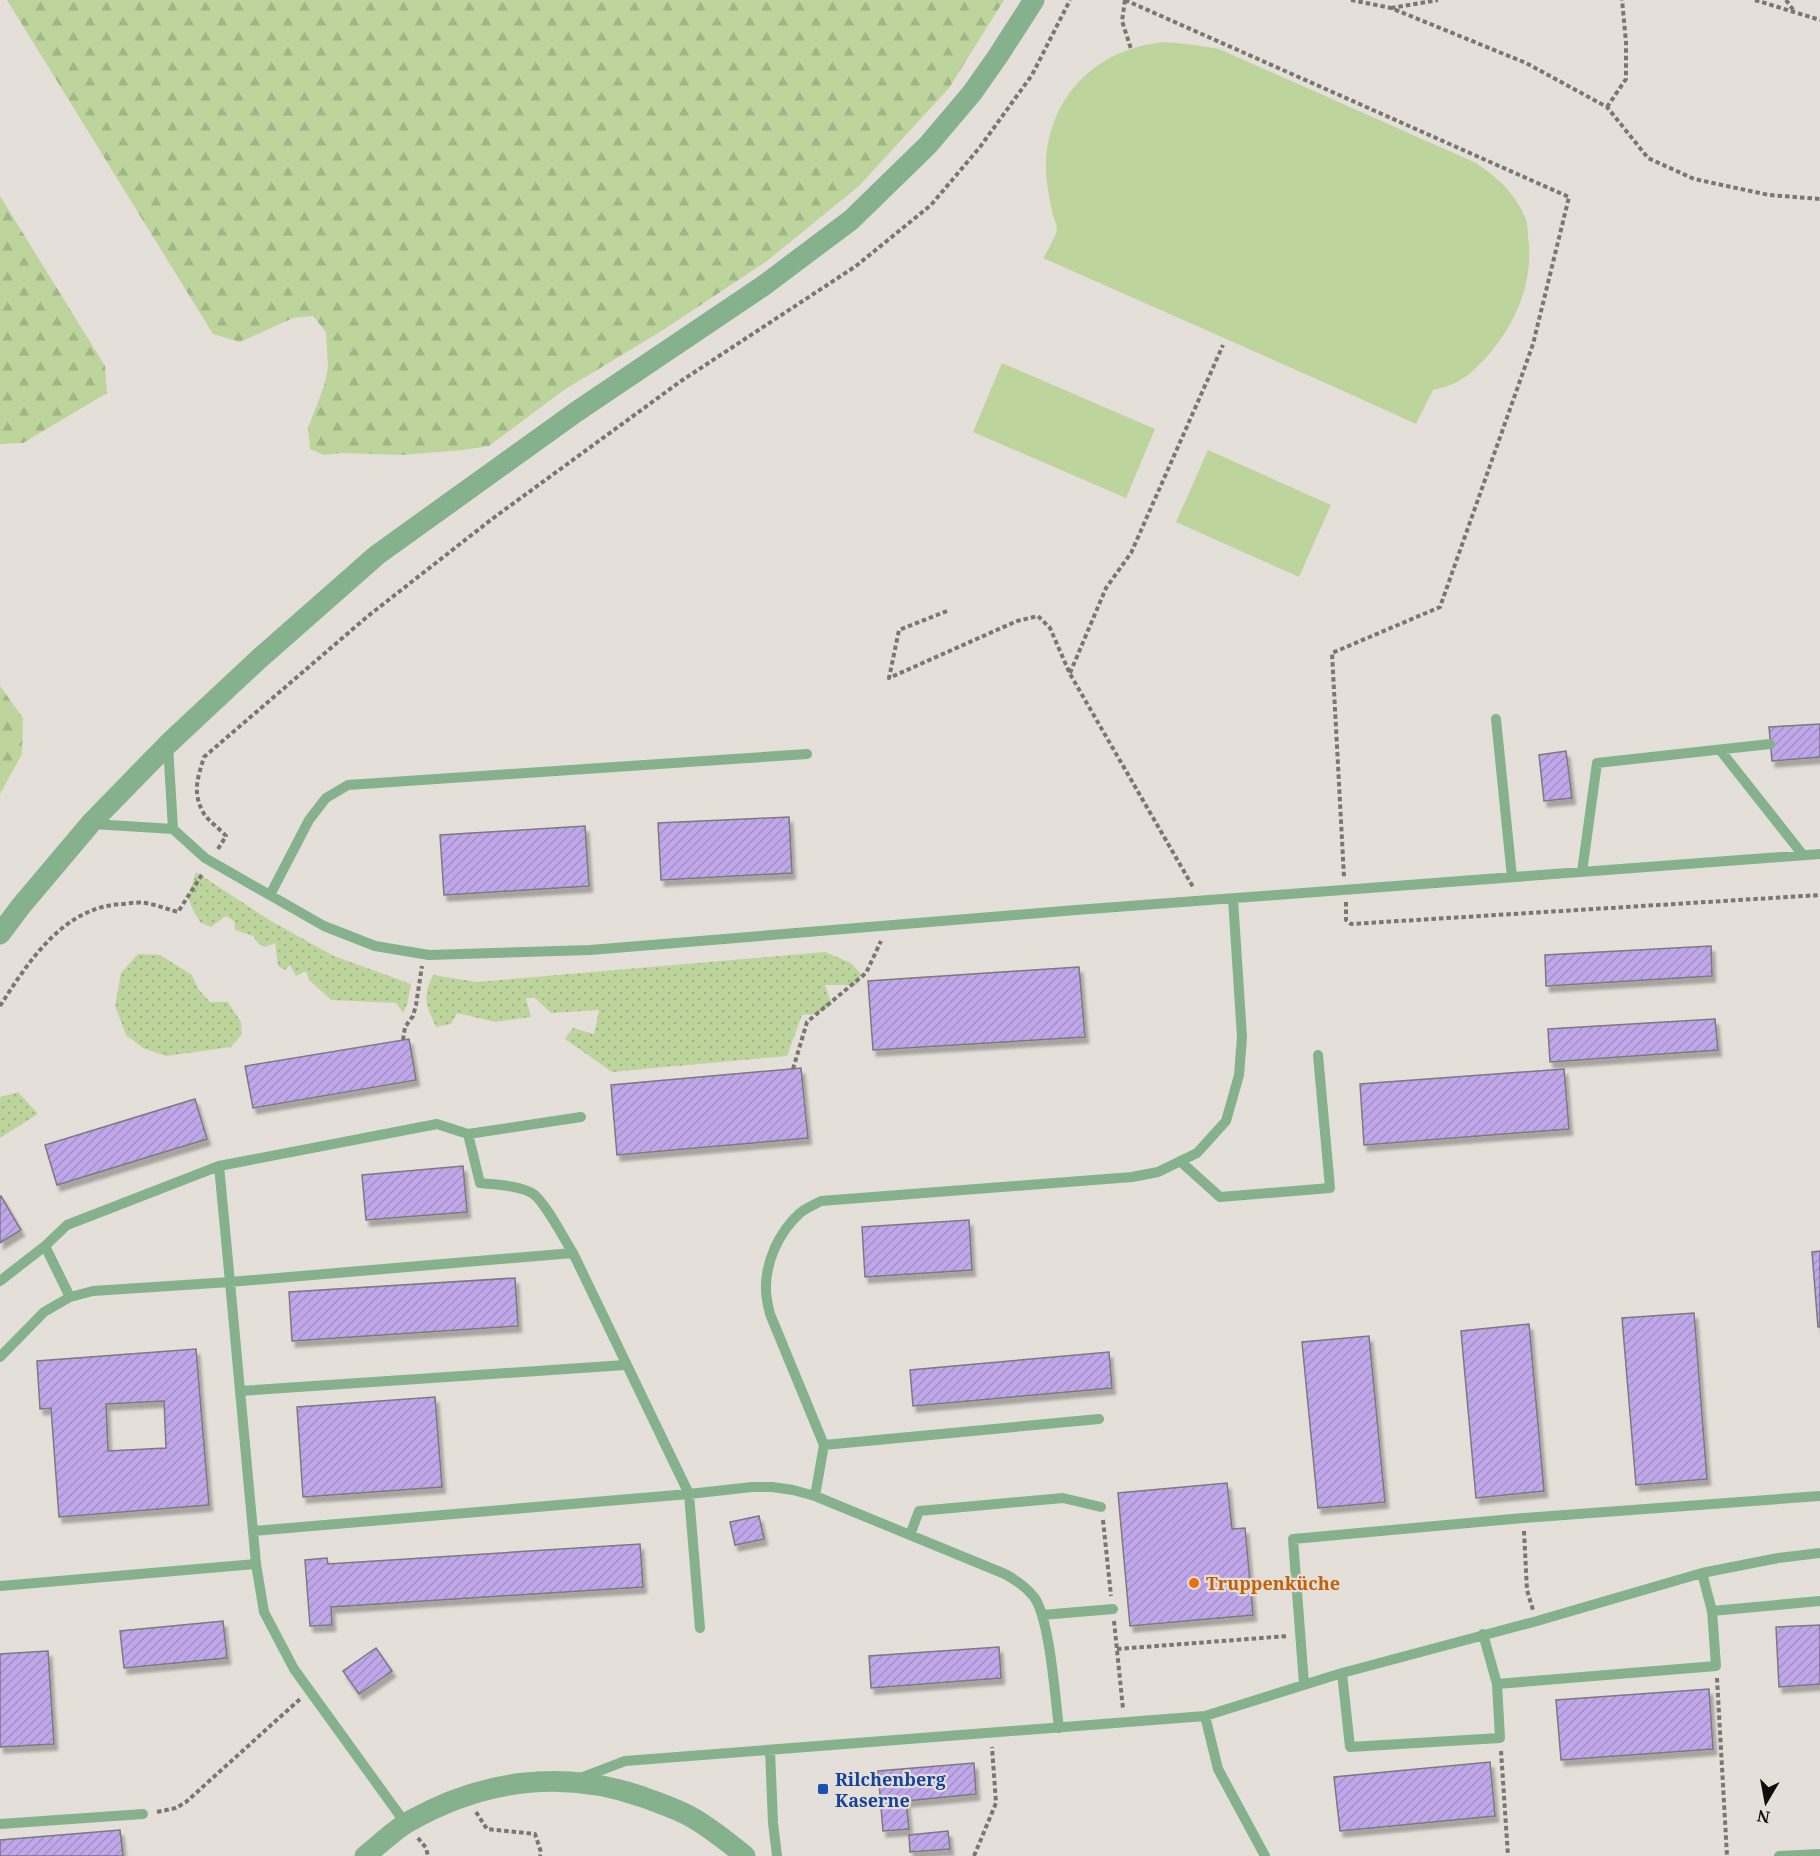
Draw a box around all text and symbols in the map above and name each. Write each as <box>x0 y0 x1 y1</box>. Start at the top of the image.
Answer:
place label: Truppenküche <box>1206 1571 1340 1595</box>
marker: Truppenküche <box>1187 1576 1201 1590</box>
place label: Rilchenberg Kaserne <box>835 1767 947 1812</box>
north arrow <box>1736 1772 1796 1832</box>
marker: Rilchenberg Kaserne <box>816 1782 830 1796</box>
text: N <box>1755 1805 1772 1829</box>

